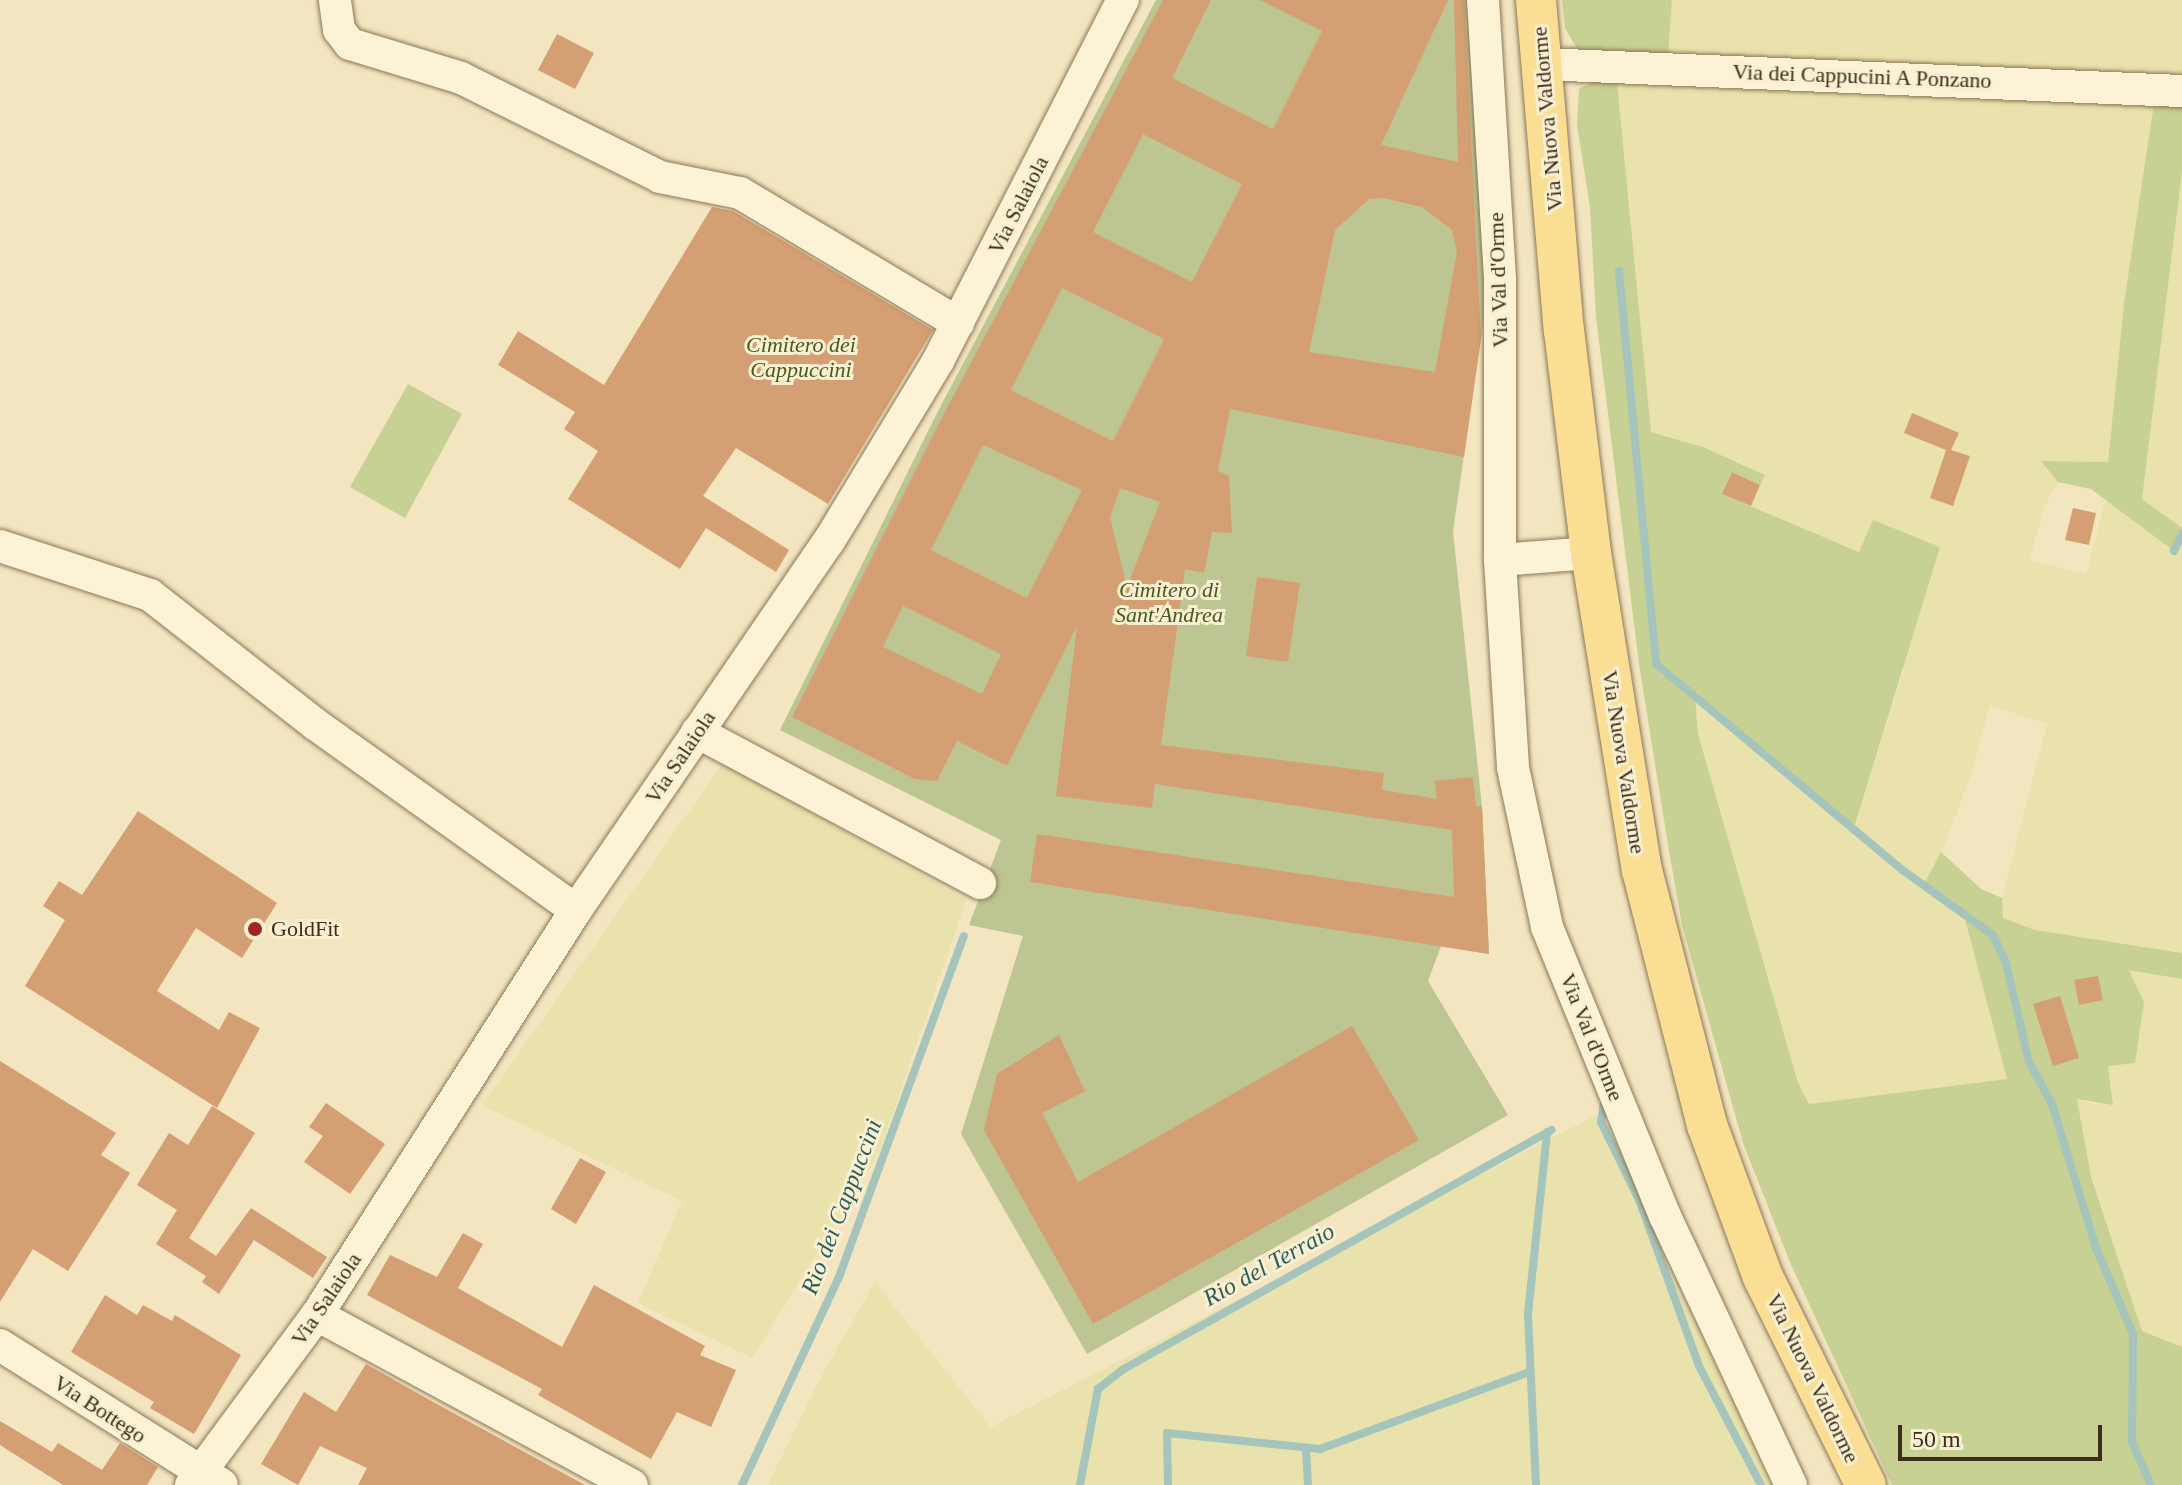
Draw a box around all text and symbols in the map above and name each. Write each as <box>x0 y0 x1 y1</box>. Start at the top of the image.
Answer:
street label: Via Nuova Valdorme <box>1526 25 1568 213</box>
street label: Via dei Cappucini A Ponzano <box>1731 58 1993 94</box>
street label: Via Salaiola <box>982 151 1054 259</box>
street label: Via Val d'Orme <box>1482 212 1514 348</box>
park label: Cimitero dei Cappuccini <box>746 331 856 382</box>
park label: Cimitero di Sant'Andrea <box>1115 576 1223 628</box>
street label: Via Nuova Valdorme <box>1596 668 1652 856</box>
street label: Via Salaiola <box>639 705 721 809</box>
place label: GoldFit <box>271 916 339 942</box>
marker: GoldFit <box>246 920 264 938</box>
street label: Via Val d'Orme <box>1554 969 1630 1105</box>
water label: Rio dei Cappuccini <box>795 1115 889 1299</box>
water label: Rio del Terraio <box>1198 1217 1340 1313</box>
street label: Via Salaiola <box>285 1247 367 1351</box>
street label: Via Nuova Valdorme <box>1760 1289 1866 1467</box>
street label: Via Bottego <box>49 1369 151 1449</box>
scale bar <box>1902 1409 2106 1459</box>
text: 50 m <box>1912 1426 1961 1452</box>

